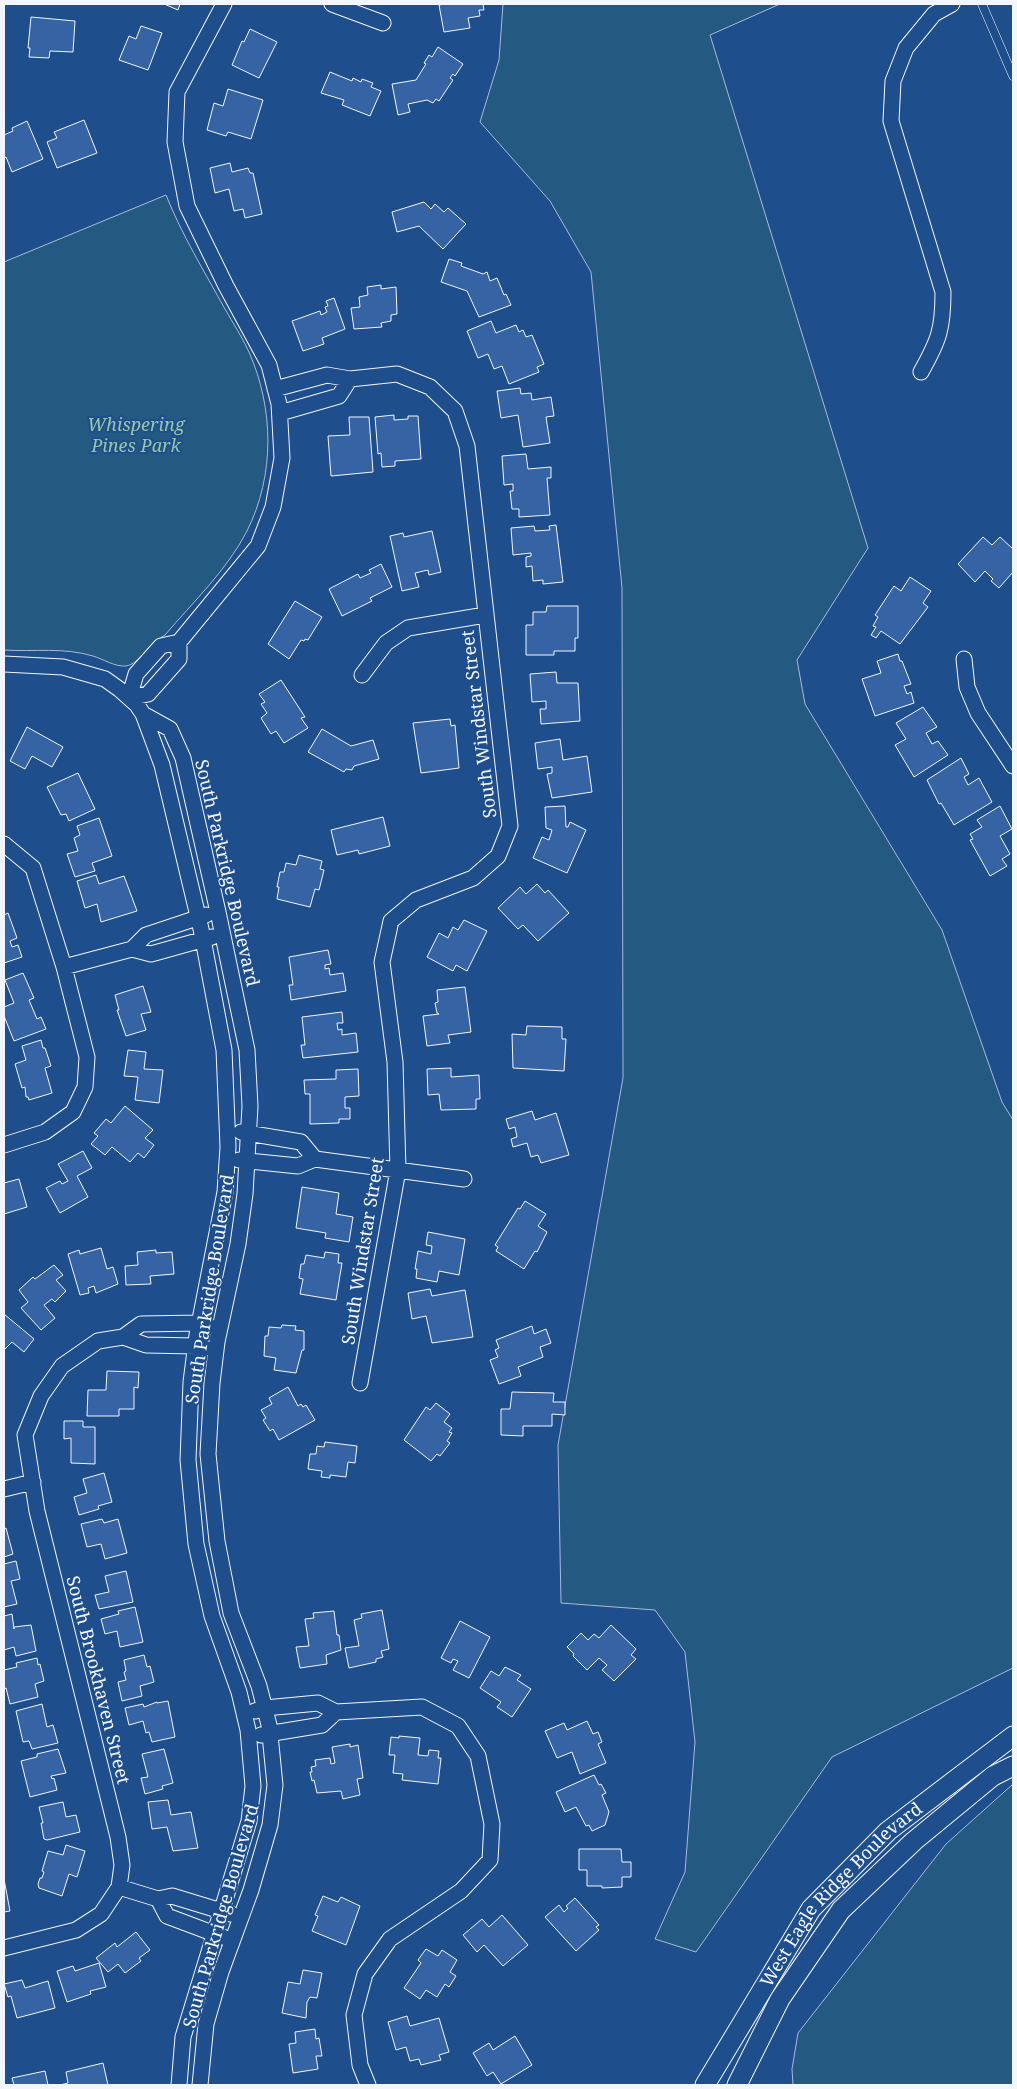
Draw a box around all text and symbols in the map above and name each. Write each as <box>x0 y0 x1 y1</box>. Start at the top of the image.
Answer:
park label: Whispering Pines Park <box>87 412 186 457</box>
street label: South Windstar Street <box>455 629 501 820</box>
street label: South Parkridge Boulevard <box>190 757 266 989</box>
street label: South Windstar Street <box>335 1155 389 1346</box>
street label: South Parkridge Boulevard <box>179 1172 239 1405</box>
street label: South Brookhaven Street <box>61 1573 136 1786</box>
street label: West Eagle Ridge Boulevard <box>754 1796 927 1991</box>
street label: South Parkridge Boulevard <box>176 1801 264 2031</box>

